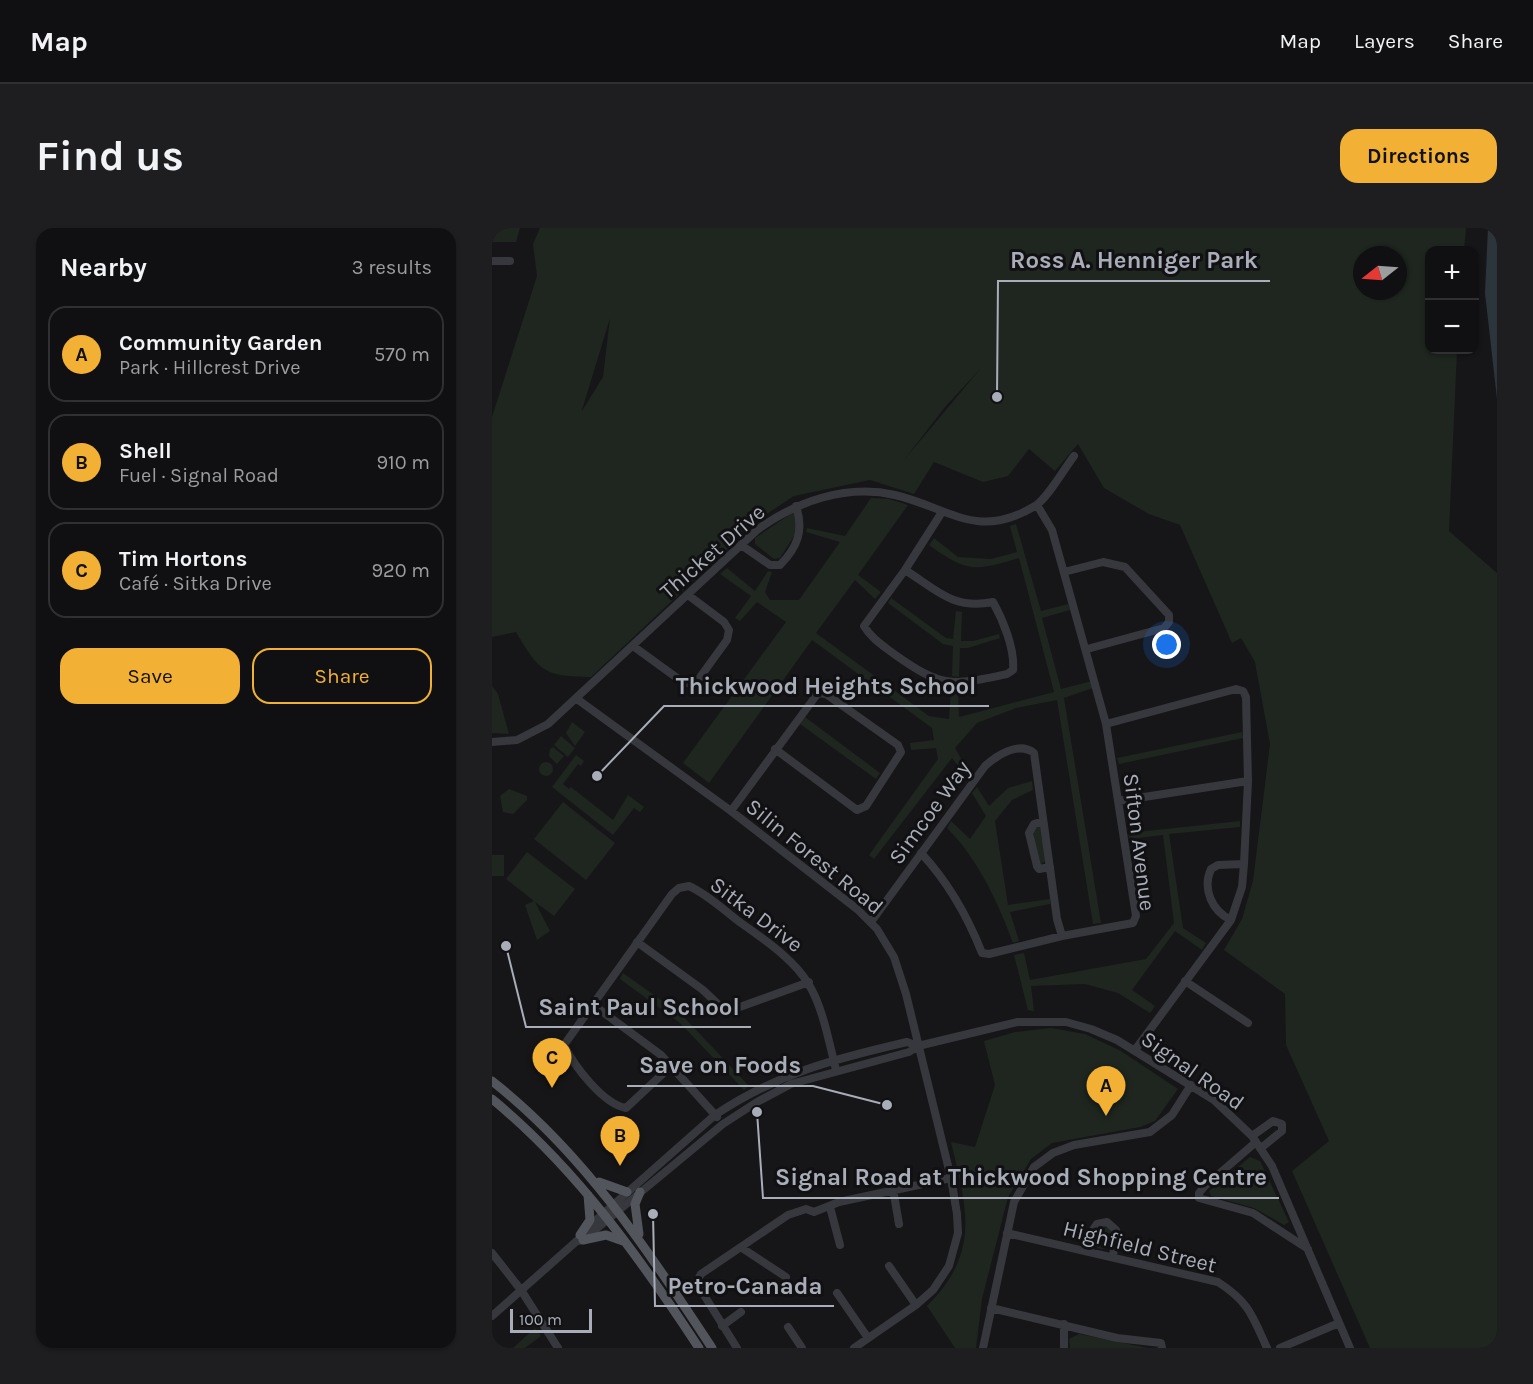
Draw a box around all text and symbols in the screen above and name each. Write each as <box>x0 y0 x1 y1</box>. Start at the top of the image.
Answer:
text: Map <box>30 25 88 58</box>
text: Map <box>1279 29 1321 53</box>
text: Layers <box>1354 29 1415 53</box>
text: Share <box>1448 29 1503 53</box>
button: Directions <box>1340 129 1497 183</box>
text: Find us <box>36 131 184 181</box>
callout: Ross A. Henniger Park <box>998 239 1270 281</box>
text: Ross A. Henniger Park <box>1010 246 1258 274</box>
north arrow <box>1353 246 1407 300</box>
map controls <box>1425 246 1479 354</box>
button: + <box>1425 246 1479 300</box>
text: Nearby <box>60 252 147 283</box>
text: 3 results <box>352 256 432 279</box>
button: − <box>1425 300 1479 354</box>
text: Community Garden <box>119 330 322 356</box>
text: A <box>75 343 88 366</box>
text: 570 m <box>374 343 430 366</box>
text: Park · Hillcrest Drive <box>119 356 301 379</box>
text: Shell <box>119 438 172 464</box>
text: B <box>75 451 88 474</box>
text: 910 m <box>376 451 430 474</box>
text: Fuel · Signal Road <box>119 464 279 487</box>
street label: Thicket Drive <box>655 499 771 604</box>
text: Tim Hortons <box>119 546 247 572</box>
text: C <box>75 559 88 582</box>
text: 920 m <box>371 559 430 582</box>
text: Café · Sitka Drive <box>119 572 272 595</box>
your location <box>1152 630 1181 659</box>
button: Save <box>60 648 240 704</box>
button: Share <box>252 648 432 704</box>
callout: Thickwood Heights School <box>664 664 989 706</box>
text: Thickwood Heights School <box>676 672 976 700</box>
street label: Simcoe Way <box>884 756 976 869</box>
street label: Sifton Avenue <box>1118 772 1160 912</box>
street label: Silin Forest Road <box>741 794 888 920</box>
street label: Sitka Drive <box>705 872 808 958</box>
callout: Saint Paul School <box>526 985 751 1027</box>
text: Saint Paul School <box>538 993 740 1021</box>
street label: Signal Road <box>1136 1026 1249 1116</box>
pin: C <box>532 1038 572 1088</box>
callout: Save on Foods <box>627 1044 813 1086</box>
text: Save on Foods <box>639 1051 801 1079</box>
pin: A <box>1086 1066 1126 1116</box>
pin: B <box>600 1116 640 1166</box>
callout: Signal Road at Thickwood Shopping Centre <box>763 1156 1279 1198</box>
text: Signal Road at Thickwood Shopping Centre <box>775 1163 1267 1191</box>
street label: Highfield Street <box>1060 1215 1219 1279</box>
callout: Petro-Canada <box>655 1264 834 1306</box>
text: Petro-Canada <box>667 1272 823 1300</box>
scale bar <box>510 1306 592 1334</box>
text: 100 m <box>519 1310 562 1329</box>

